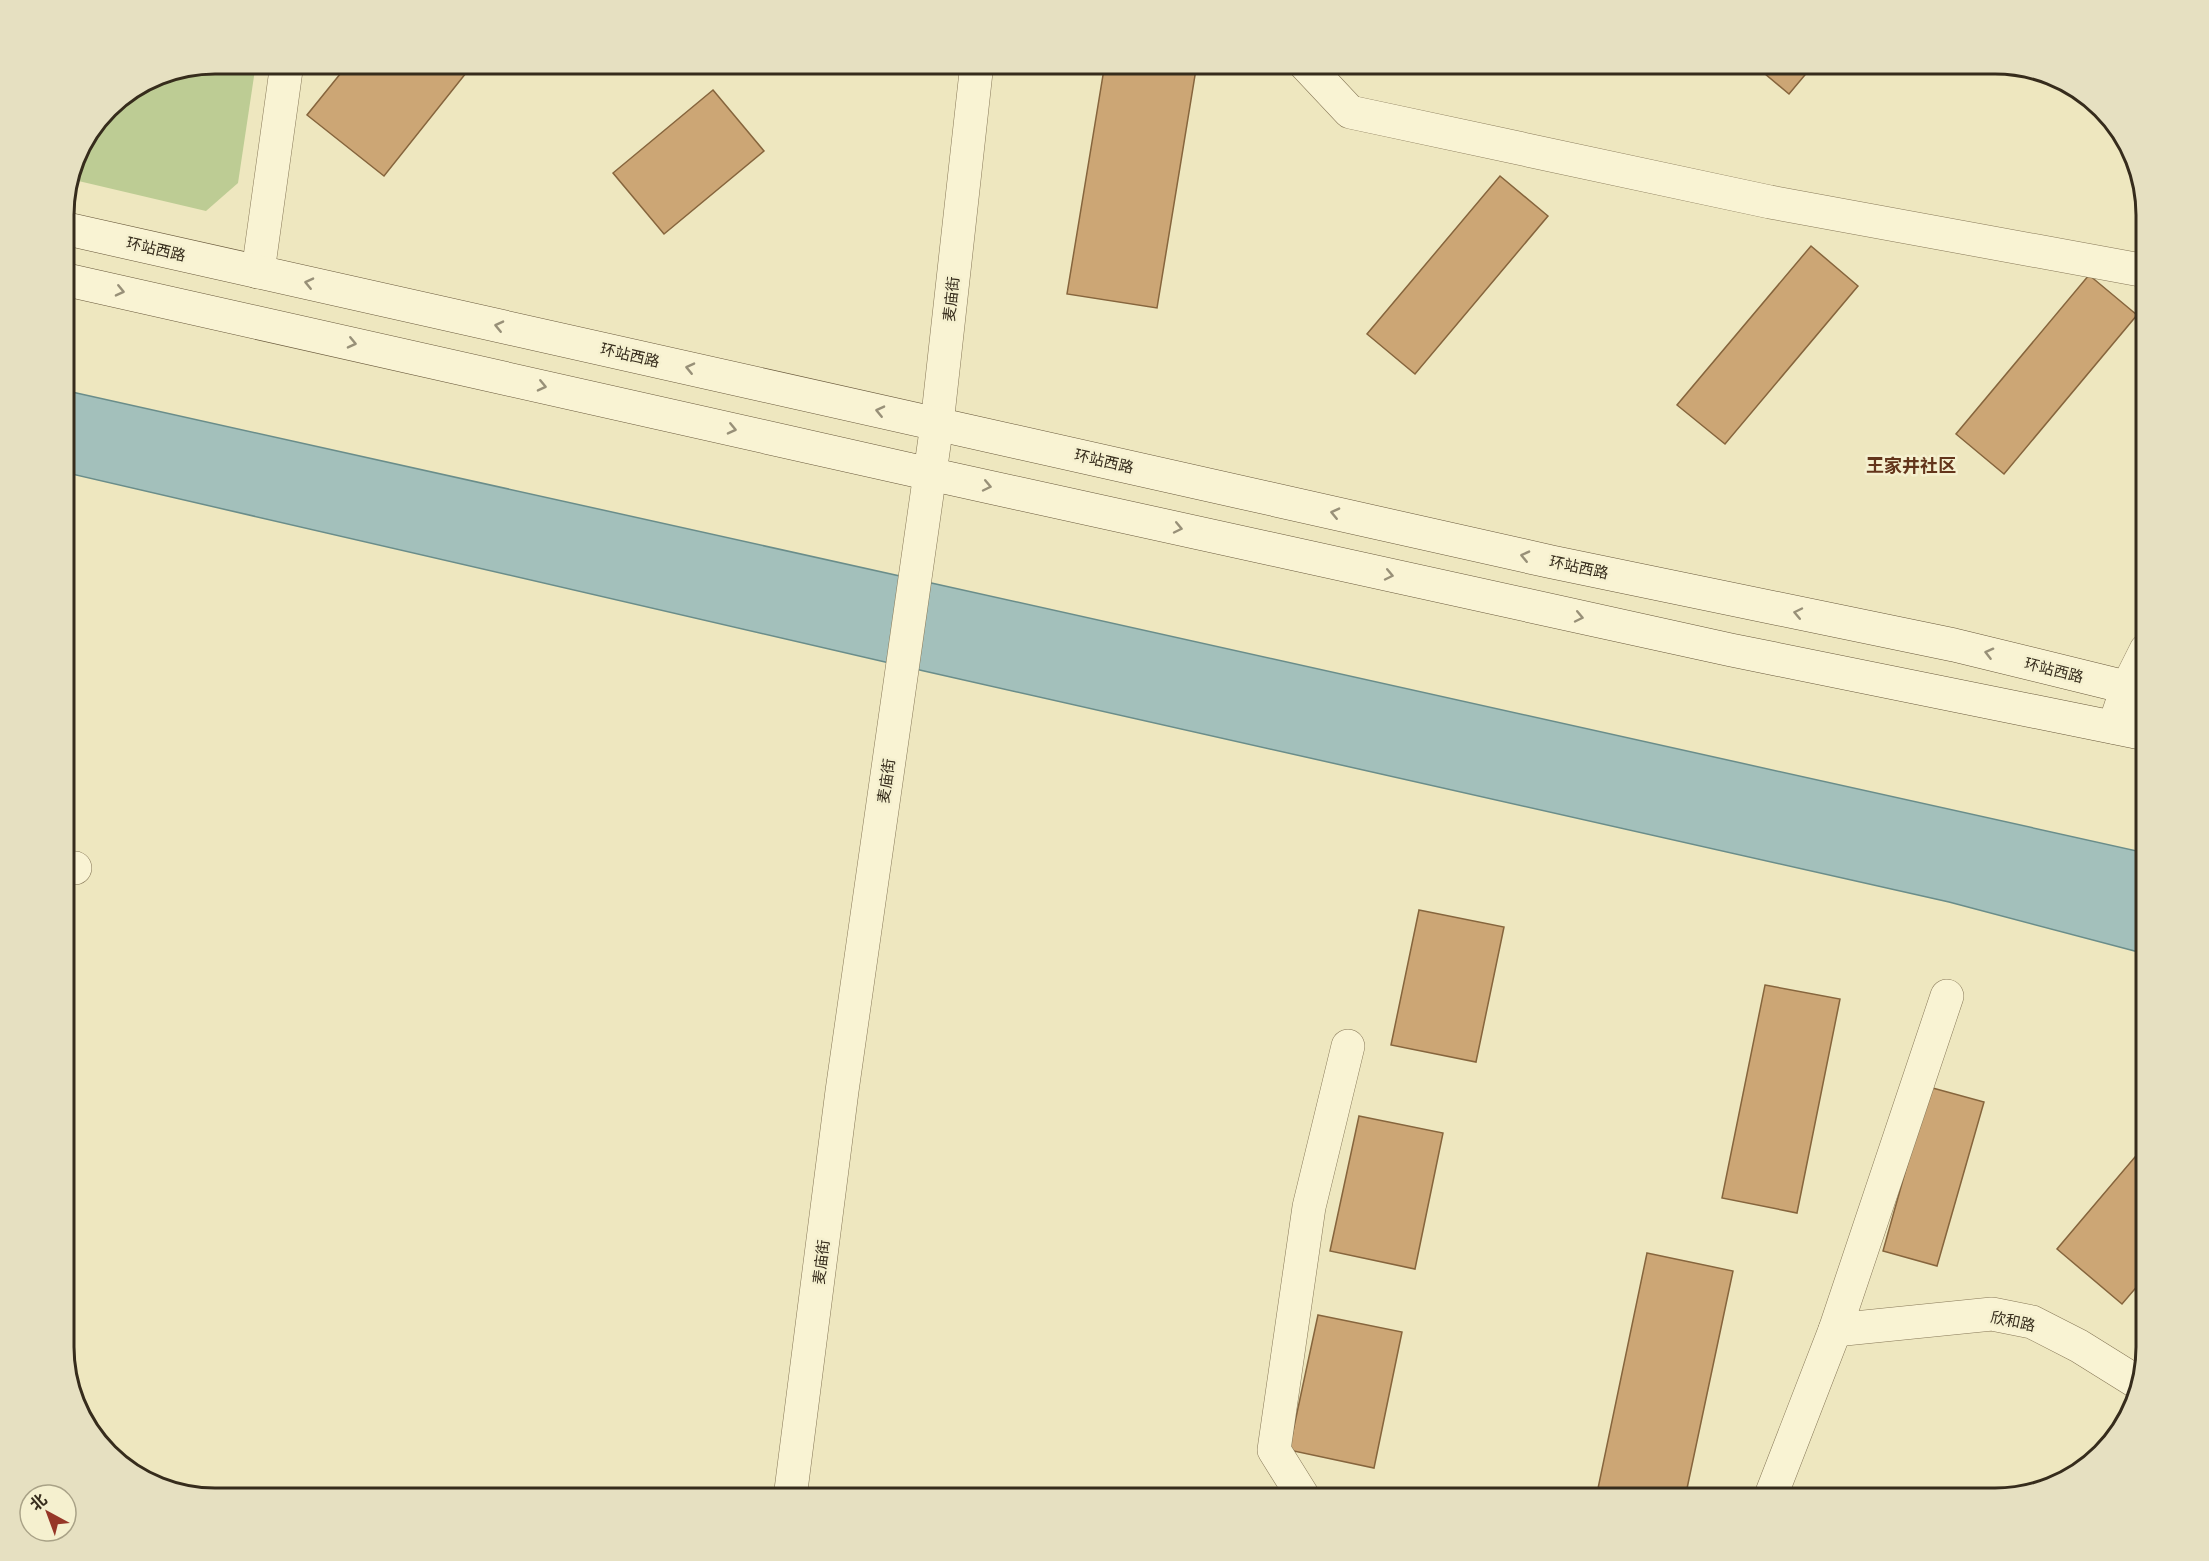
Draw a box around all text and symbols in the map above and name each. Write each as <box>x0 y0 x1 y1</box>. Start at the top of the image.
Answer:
street label: 环站西路 <box>124 232 188 266</box>
street label: 麦庙街 <box>938 276 964 322</box>
one-way arrow <box>304 278 314 291</box>
one-way arrow <box>115 284 125 297</box>
one-way arrow <box>495 320 505 333</box>
one-way arrow <box>346 336 356 349</box>
street label: 环站西路 <box>598 338 662 372</box>
one-way arrow <box>685 363 695 376</box>
one-way arrow <box>537 379 547 392</box>
one-way arrow <box>875 405 885 418</box>
one-way arrow <box>727 422 737 435</box>
street label: 环站西路 <box>1072 444 1136 478</box>
district label: 王家井社区 <box>1866 453 1956 478</box>
one-way arrow <box>982 479 992 492</box>
one-way arrow <box>1330 507 1340 520</box>
one-way arrow <box>1173 521 1183 534</box>
one-way arrow <box>1520 550 1530 563</box>
street label: 环站西路 <box>1547 550 1611 584</box>
one-way arrow <box>1383 567 1393 580</box>
one-way arrow <box>1794 607 1804 620</box>
one-way arrow <box>1574 609 1584 622</box>
one-way arrow <box>1984 648 1994 661</box>
street label: 环站西路 <box>2022 653 2086 687</box>
street label: 麦庙街 <box>872 757 900 805</box>
street label: 麦庙街 <box>808 1238 834 1286</box>
street label: 欣和路 <box>1989 1306 2037 1336</box>
north arrow <box>18 1483 78 1543</box>
text: 北 <box>25 1488 51 1515</box>

